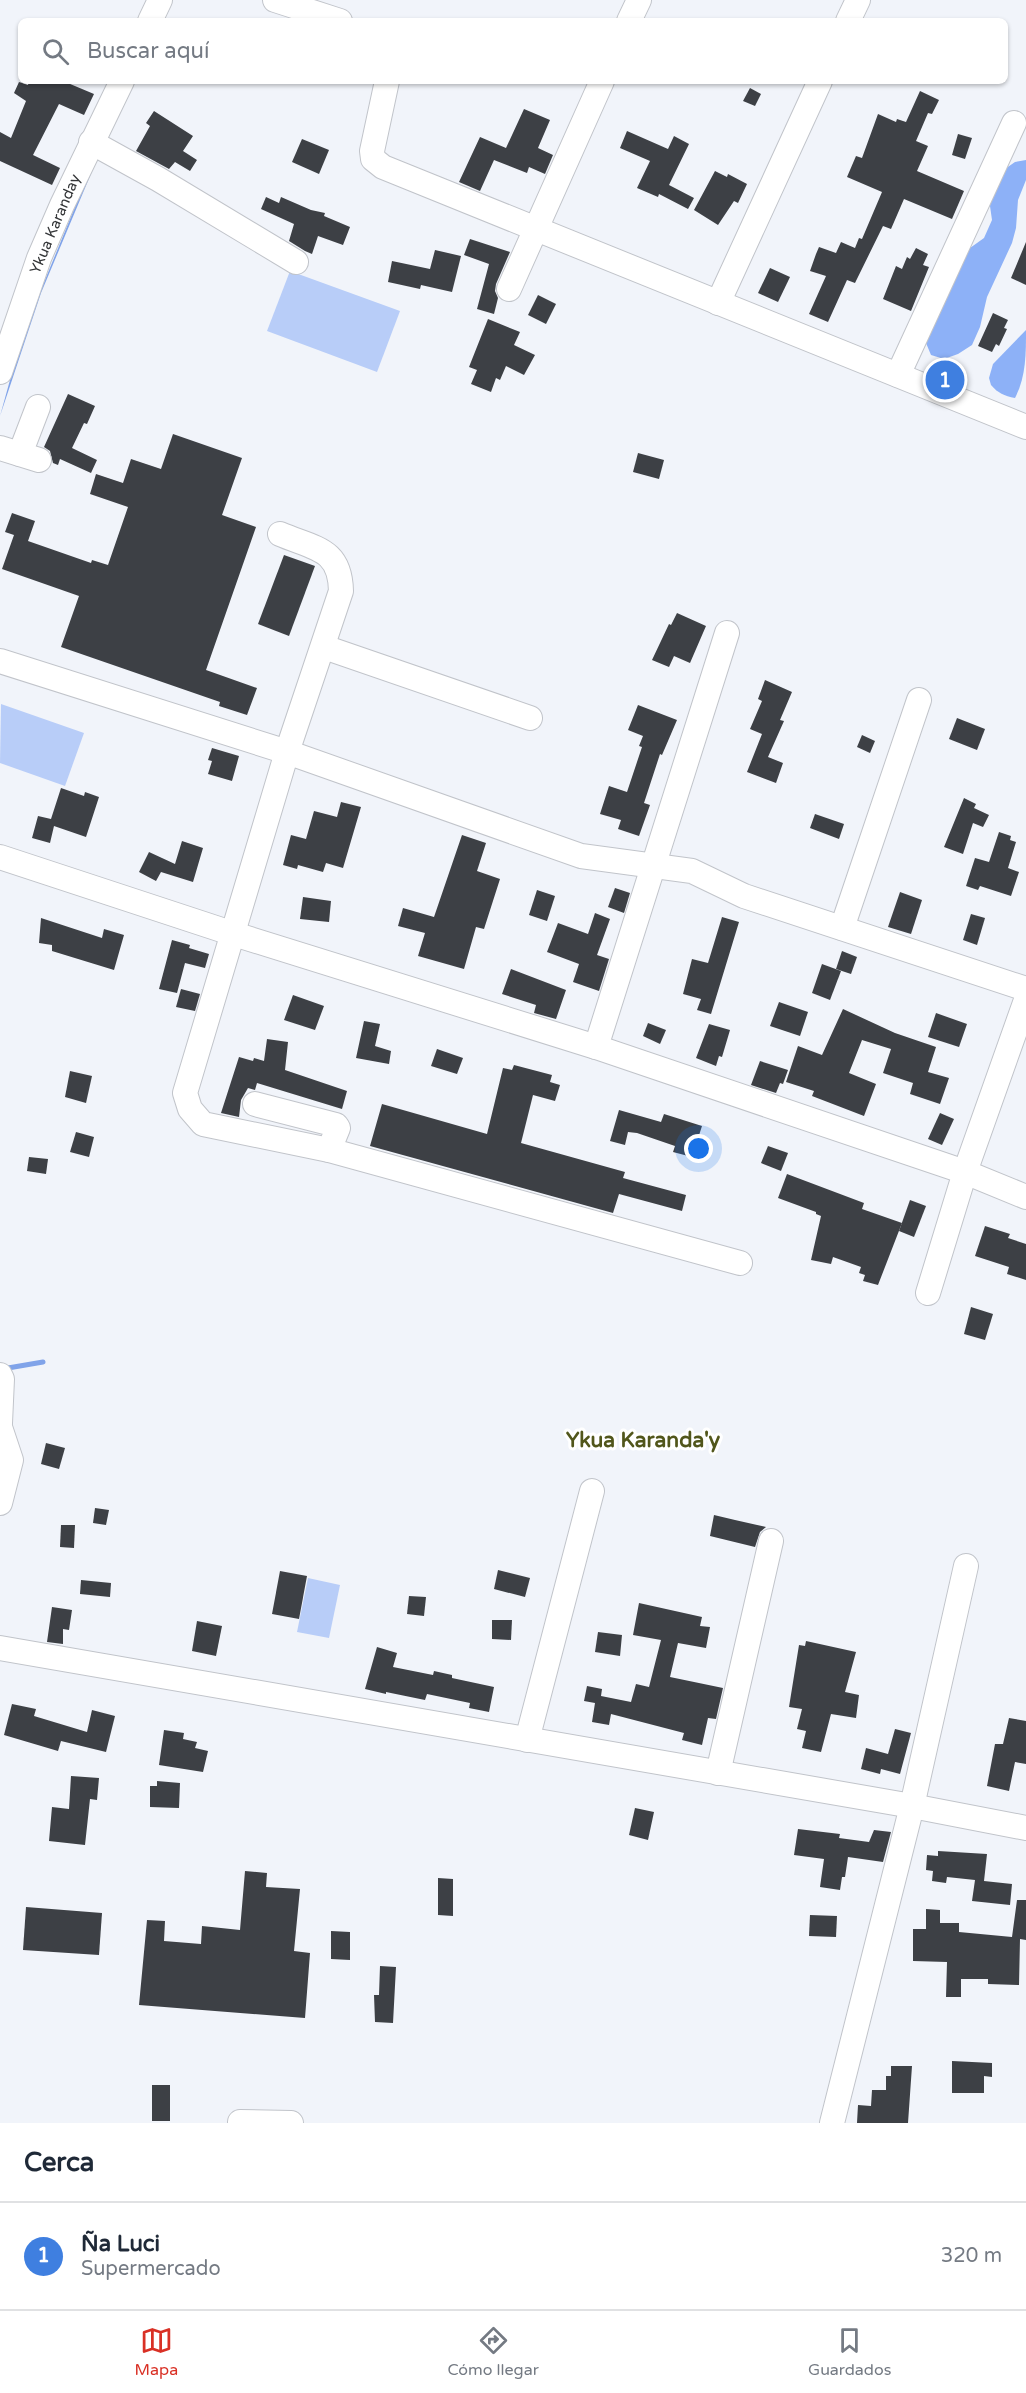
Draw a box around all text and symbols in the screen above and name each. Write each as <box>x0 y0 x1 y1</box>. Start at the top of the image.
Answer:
search box <box>18 18 1008 84</box>
icon: search <box>39 35 72 68</box>
text: Buscar aquí <box>87 38 209 64</box>
street label: Ykua Karanday <box>26 171 84 277</box>
pin: 1 <box>926 358 964 403</box>
your location <box>684 1134 713 1163</box>
district label: Ykua Karanda'y <box>566 1428 721 1453</box>
text: Cerca <box>24 2147 94 2178</box>
text: Ña Luci <box>81 2231 160 2257</box>
text: 1 <box>37 2244 50 2268</box>
text: 320 m <box>941 2244 1002 2268</box>
text: Supermercado <box>81 2257 221 2281</box>
tab: Mapa <box>135 2324 178 2380</box>
tab: Cómo llegar <box>447 2324 539 2380</box>
tab: Guardados <box>808 2324 891 2380</box>

